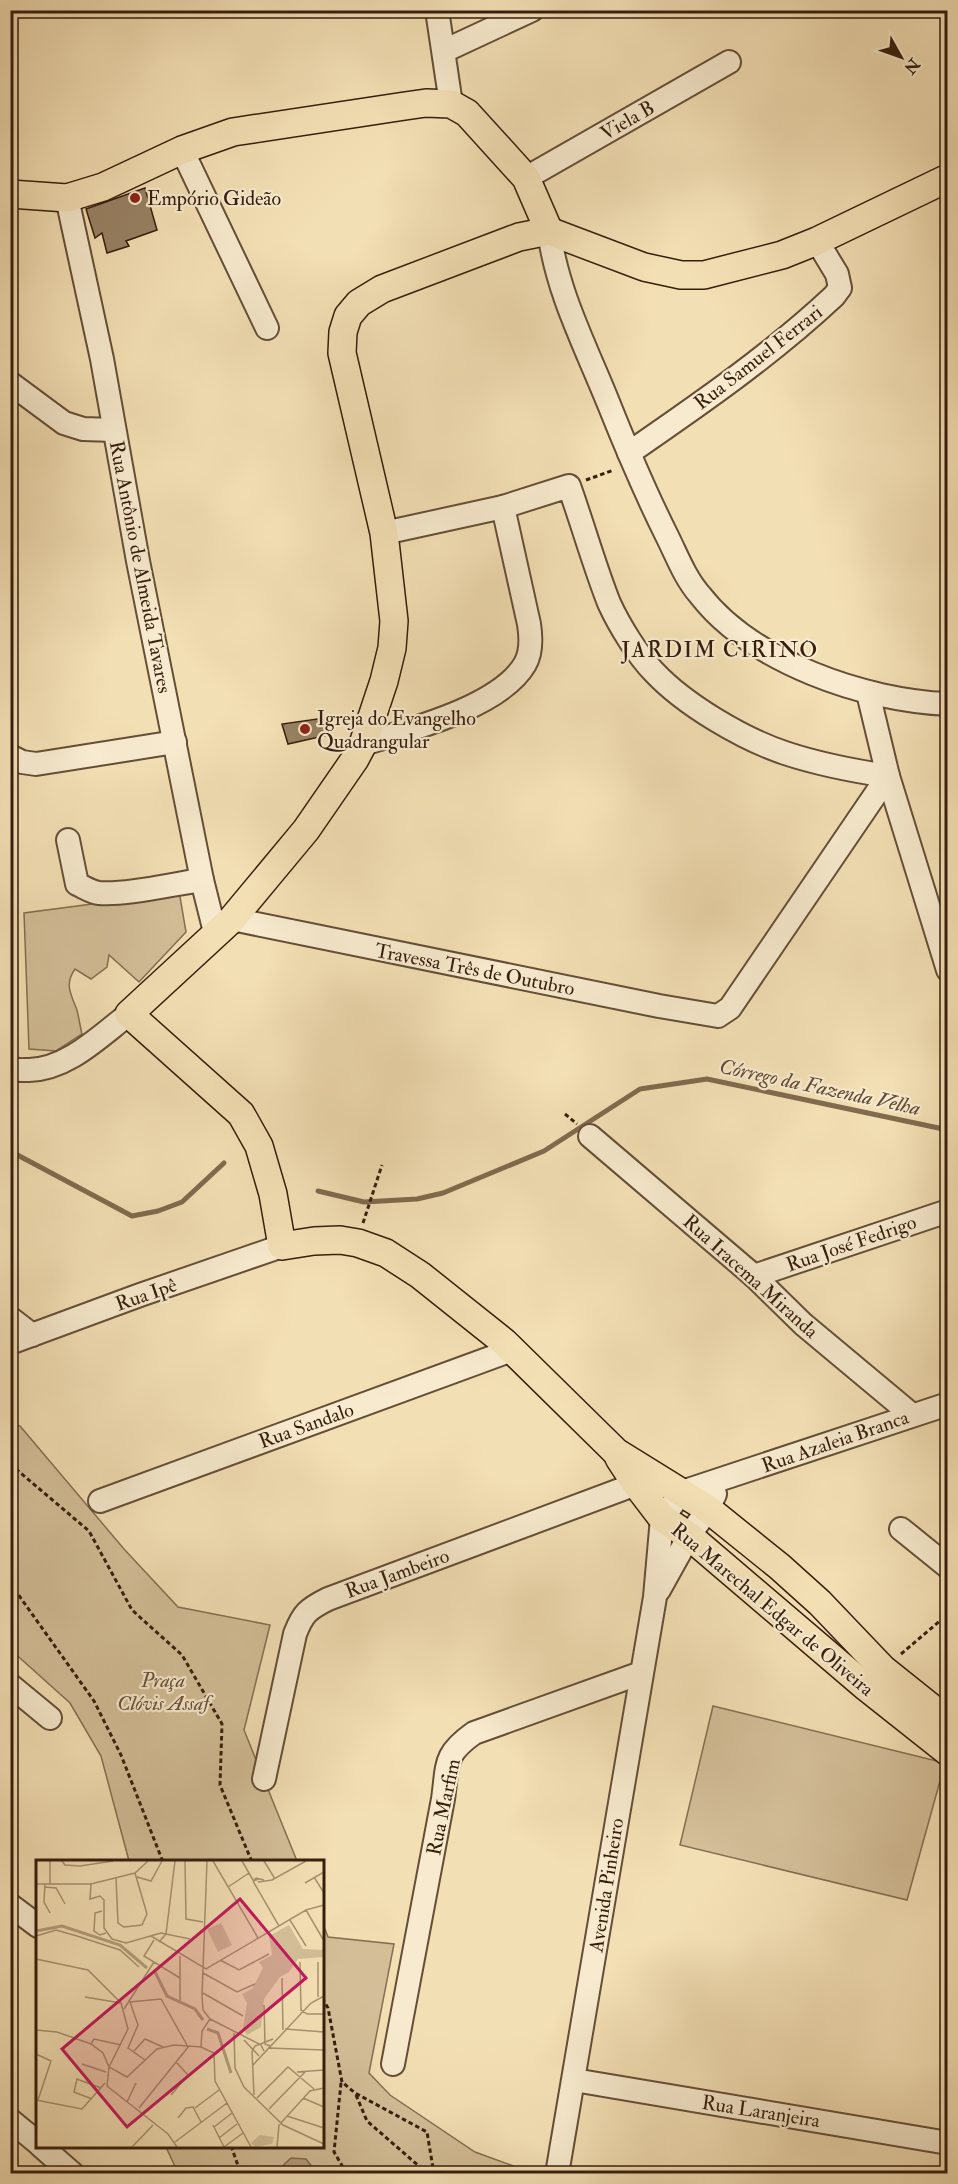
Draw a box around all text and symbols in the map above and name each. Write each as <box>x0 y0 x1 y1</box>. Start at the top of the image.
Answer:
north arrow <box>871 27 931 87</box>
text: N <box>899 53 925 78</box>
street label: Viela B <box>596 95 659 146</box>
place label: Empório Gideão <box>147 186 281 212</box>
marker: Empório Gideão <box>128 191 142 205</box>
street label: Rua Samuel Ferrari <box>689 300 827 415</box>
street label: Rua Antônio de Almeida Tavares <box>104 439 177 696</box>
district label: JARDIM CIRINO <box>620 636 819 664</box>
place label: Igreja do Evangelho Quadrangular <box>317 706 476 754</box>
marker: Igreja do Evangelho Quadrangular <box>298 722 312 736</box>
street label: Travessa Três de Outubro <box>373 938 577 1001</box>
water label: Córrego da Fazenda Velha <box>717 1053 923 1122</box>
street label: Rua Iracema Miranda <box>678 1209 824 1344</box>
street label: Rua José Fedrigo <box>783 1209 920 1277</box>
street label: Rua Ipê <box>112 1272 181 1318</box>
street label: Rua Sandalo <box>255 1397 357 1454</box>
street label: Rua Azaleia Branca <box>758 1404 913 1478</box>
street label: Rua Marechal Edgar de Oliveira <box>666 1517 880 1702</box>
street label: Rua Jambeiro <box>342 1543 453 1604</box>
park label: Praça Clóvis Assaf <box>117 1668 214 1716</box>
street label: Rua Marfim <box>421 1756 466 1858</box>
street label: Avenida Pinheiro <box>583 1816 629 1955</box>
inset map <box>36 1860 324 2148</box>
street label: Rua Laranjeira <box>700 2090 823 2133</box>

